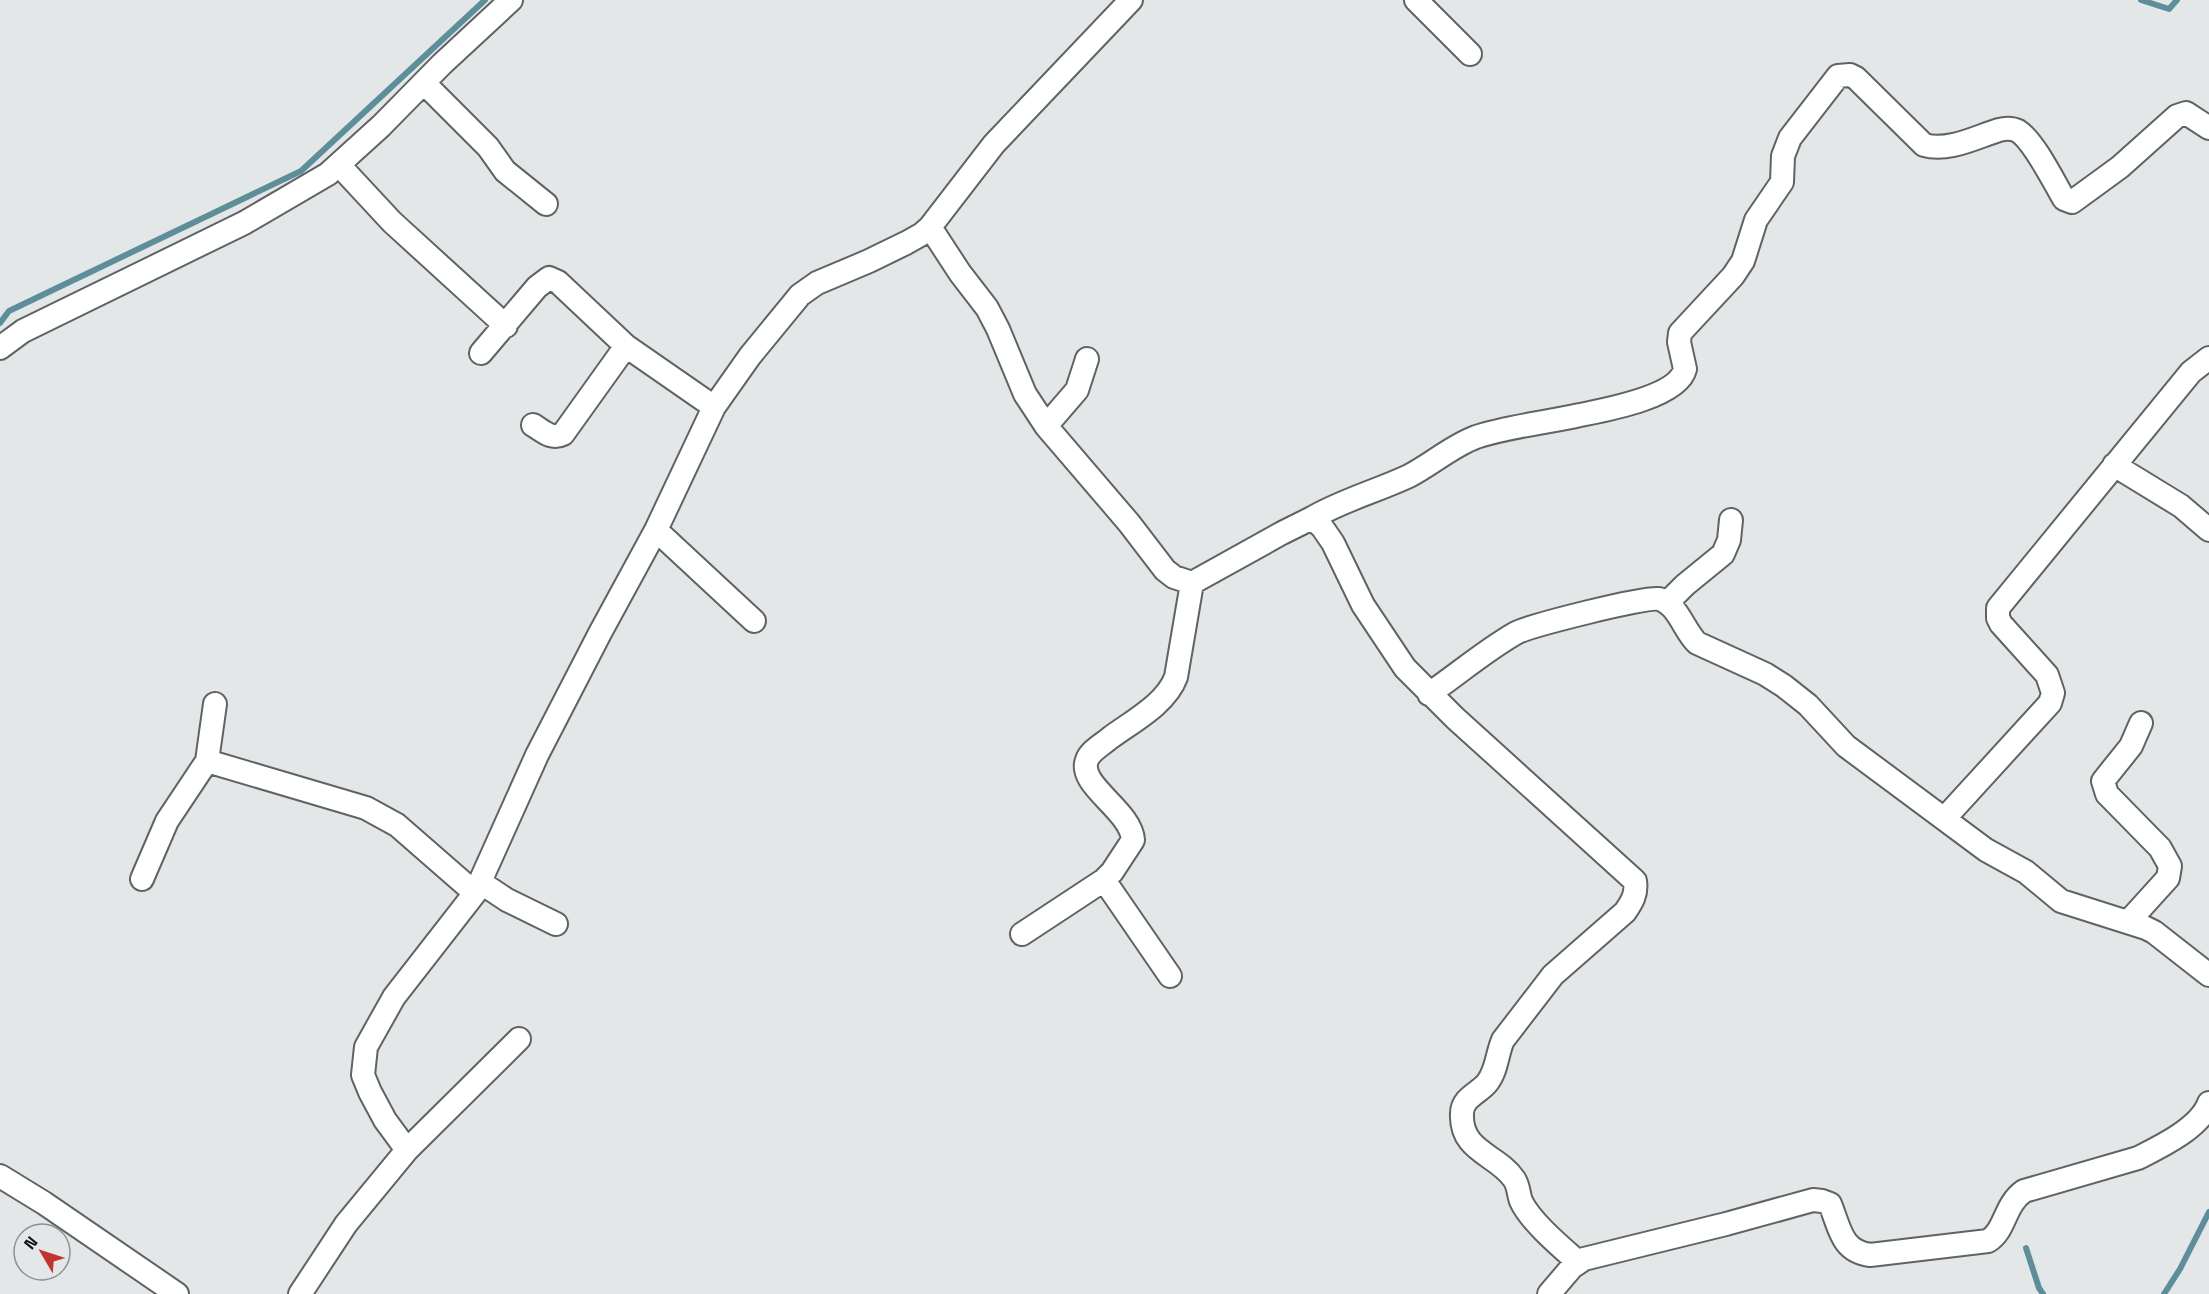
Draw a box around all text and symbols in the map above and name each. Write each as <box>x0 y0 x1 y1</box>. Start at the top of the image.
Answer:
north arrow <box>12 1222 72 1282</box>
text: N <box>19 1232 42 1254</box>

